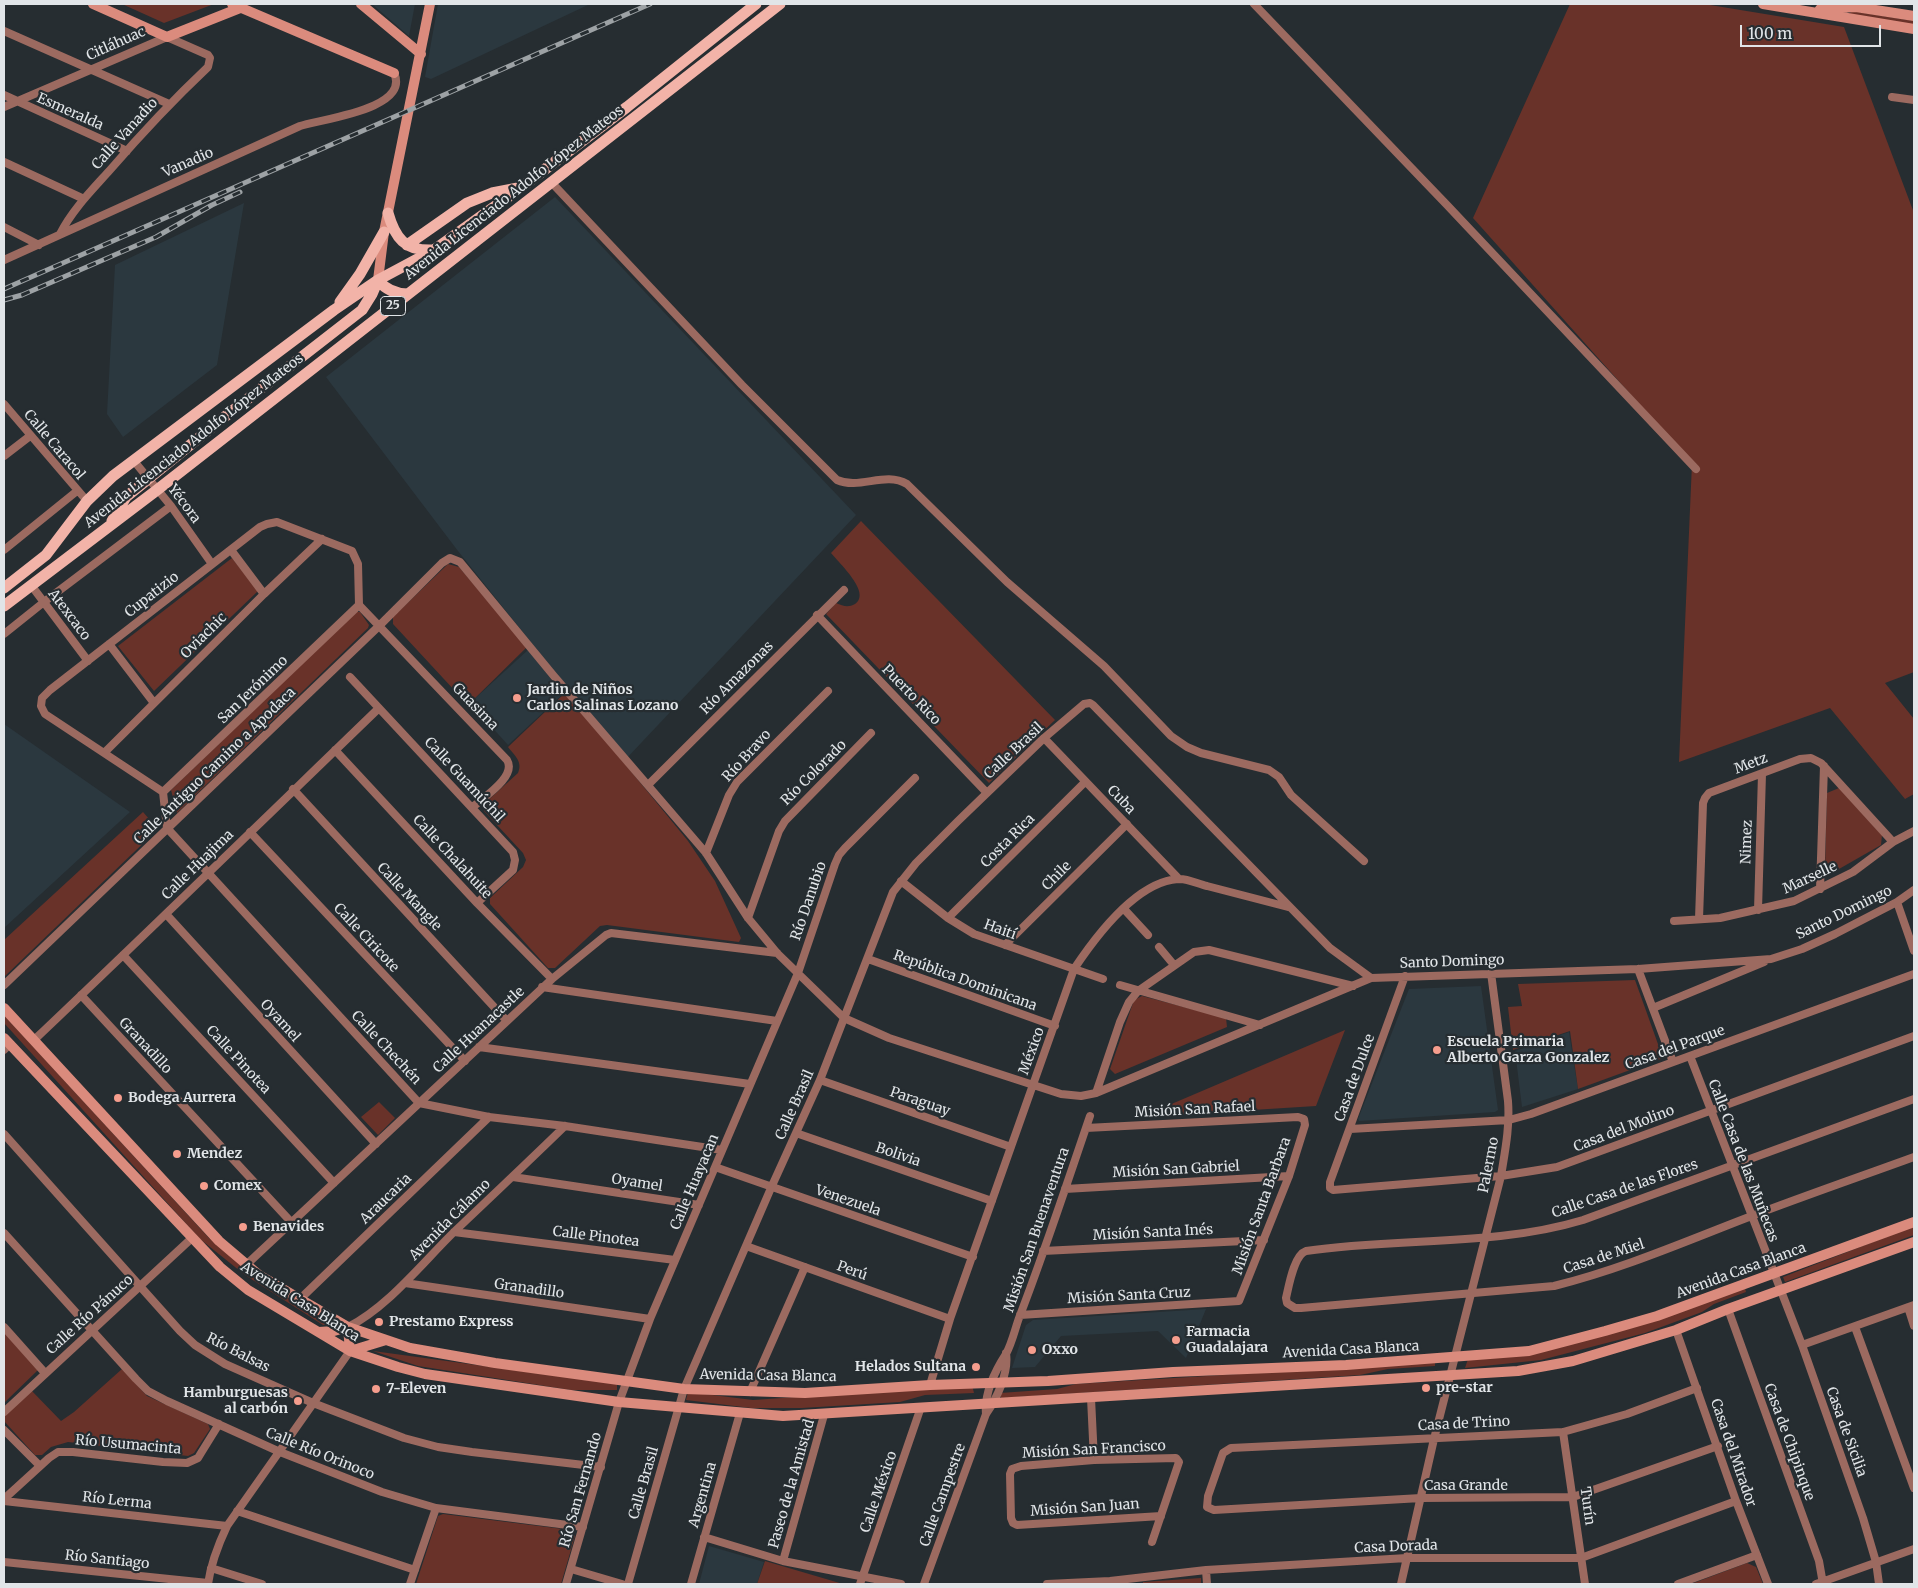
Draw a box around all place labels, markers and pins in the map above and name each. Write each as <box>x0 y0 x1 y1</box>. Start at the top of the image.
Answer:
place label: Jardin de Niños Carlos Salinas Lozano <box>527 682 678 714</box>
marker: Jardin de Niños Carlos Salinas Lozano <box>511 692 523 704</box>
place label: Escuela Primaria Alberto Garza Gonzalez <box>1447 1034 1609 1066</box>
marker: Escuela Primaria Alberto Garza Gonzalez <box>1431 1044 1443 1056</box>
place label: Bodega Aurrera <box>128 1090 236 1106</box>
marker: Bodega Aurrera <box>112 1092 124 1104</box>
place label: Mendez <box>187 1146 242 1162</box>
marker: Mendez <box>171 1148 183 1160</box>
place label: Comex <box>214 1178 262 1194</box>
marker: Comex <box>198 1180 210 1192</box>
place label: Benavides <box>253 1219 324 1235</box>
marker: Benavides <box>237 1221 249 1233</box>
place label: Prestamo Express <box>389 1314 514 1330</box>
marker: Prestamo Express <box>373 1316 385 1328</box>
place label: Farmacia Guadalajara <box>1186 1324 1268 1356</box>
marker: Farmacia Guadalajara <box>1170 1334 1182 1346</box>
place label: Oxxo <box>1042 1342 1078 1358</box>
marker: Oxxo <box>1026 1344 1038 1356</box>
place label: Helados Sultana <box>855 1359 966 1375</box>
marker: Helados Sultana <box>970 1361 982 1373</box>
place label: pre-star <box>1436 1380 1493 1396</box>
place label: 7-Eleven <box>386 1381 446 1397</box>
marker: pre-star <box>1420 1382 1432 1394</box>
marker: 7-Eleven <box>370 1383 382 1395</box>
place label: Hamburguesas al carbón <box>183 1385 288 1418</box>
marker: Hamburguesas al carbón <box>292 1395 304 1407</box>

